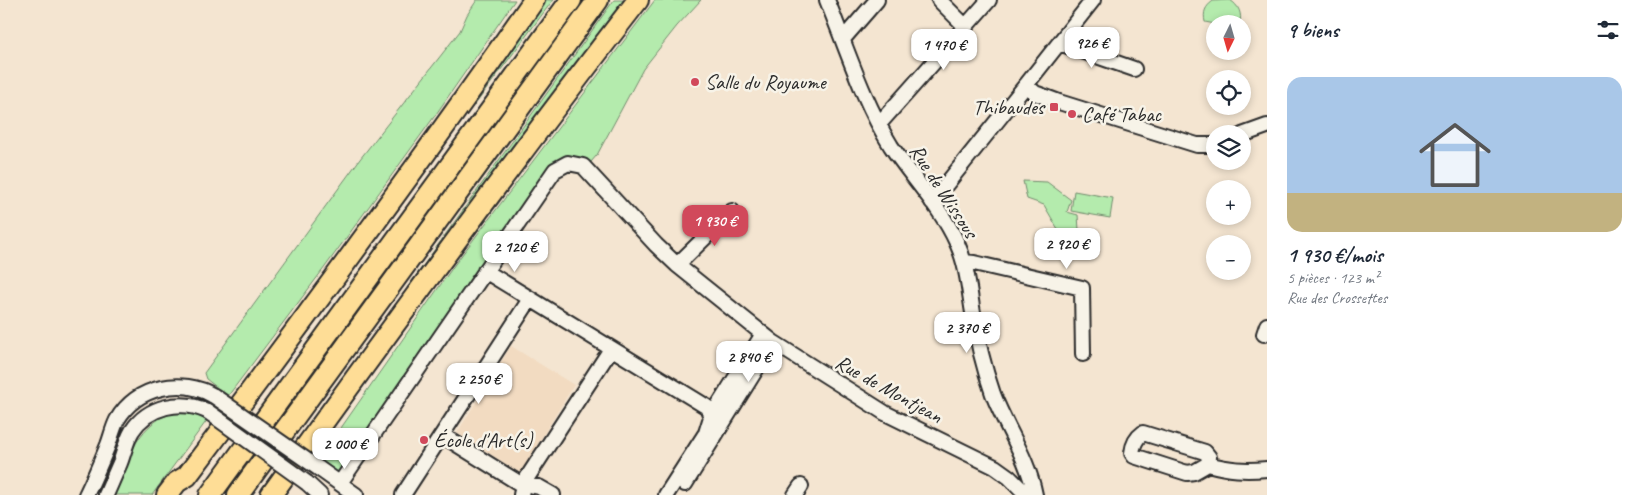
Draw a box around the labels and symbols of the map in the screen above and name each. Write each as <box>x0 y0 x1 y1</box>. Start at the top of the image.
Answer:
north arrow <box>1206 15 1251 60</box>
pin: 926 € <box>1057 27 1127 69</box>
pin: 1 470 € <box>898 28 990 71</box>
place label: Salle du Royaume <box>705 69 828 95</box>
marker: Salle du Royaume <box>689 76 701 88</box>
place label: Thibaudes <box>973 94 1046 120</box>
marker: Thibaudes <box>1048 101 1060 113</box>
place label: Café Tabac <box>1082 101 1163 127</box>
marker: Café Tabac <box>1066 108 1078 120</box>
street label: Rue de Wissous <box>904 139 985 244</box>
pin: 1 930 € <box>669 204 761 247</box>
pin: 2 920 € <box>1021 228 1113 270</box>
pin: 2 120 € <box>469 230 561 273</box>
pin: 2 370 € <box>921 312 1013 354</box>
pin: 2 840 € <box>703 340 795 383</box>
street label: Rue de Montjean <box>831 349 948 429</box>
pin: 2 250 € <box>433 362 525 405</box>
place label: École d'Art(s) <box>434 427 533 453</box>
pin: 2 000 € <box>299 428 391 470</box>
marker: École d'Art(s) <box>418 434 430 446</box>

